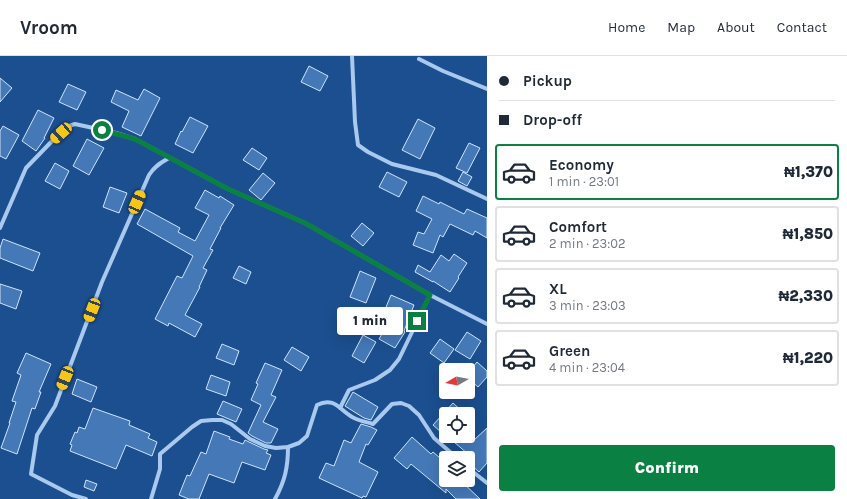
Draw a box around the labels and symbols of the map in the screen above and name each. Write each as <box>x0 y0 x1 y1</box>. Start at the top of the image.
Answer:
car <box>48 121 74 145</box>
route start <box>93 121 111 139</box>
car <box>127 189 147 215</box>
car <box>82 297 102 323</box>
callout: 1 min <box>337 307 403 335</box>
route end <box>408 312 426 330</box>
north arrow <box>439 363 475 399</box>
car <box>55 365 75 391</box>

